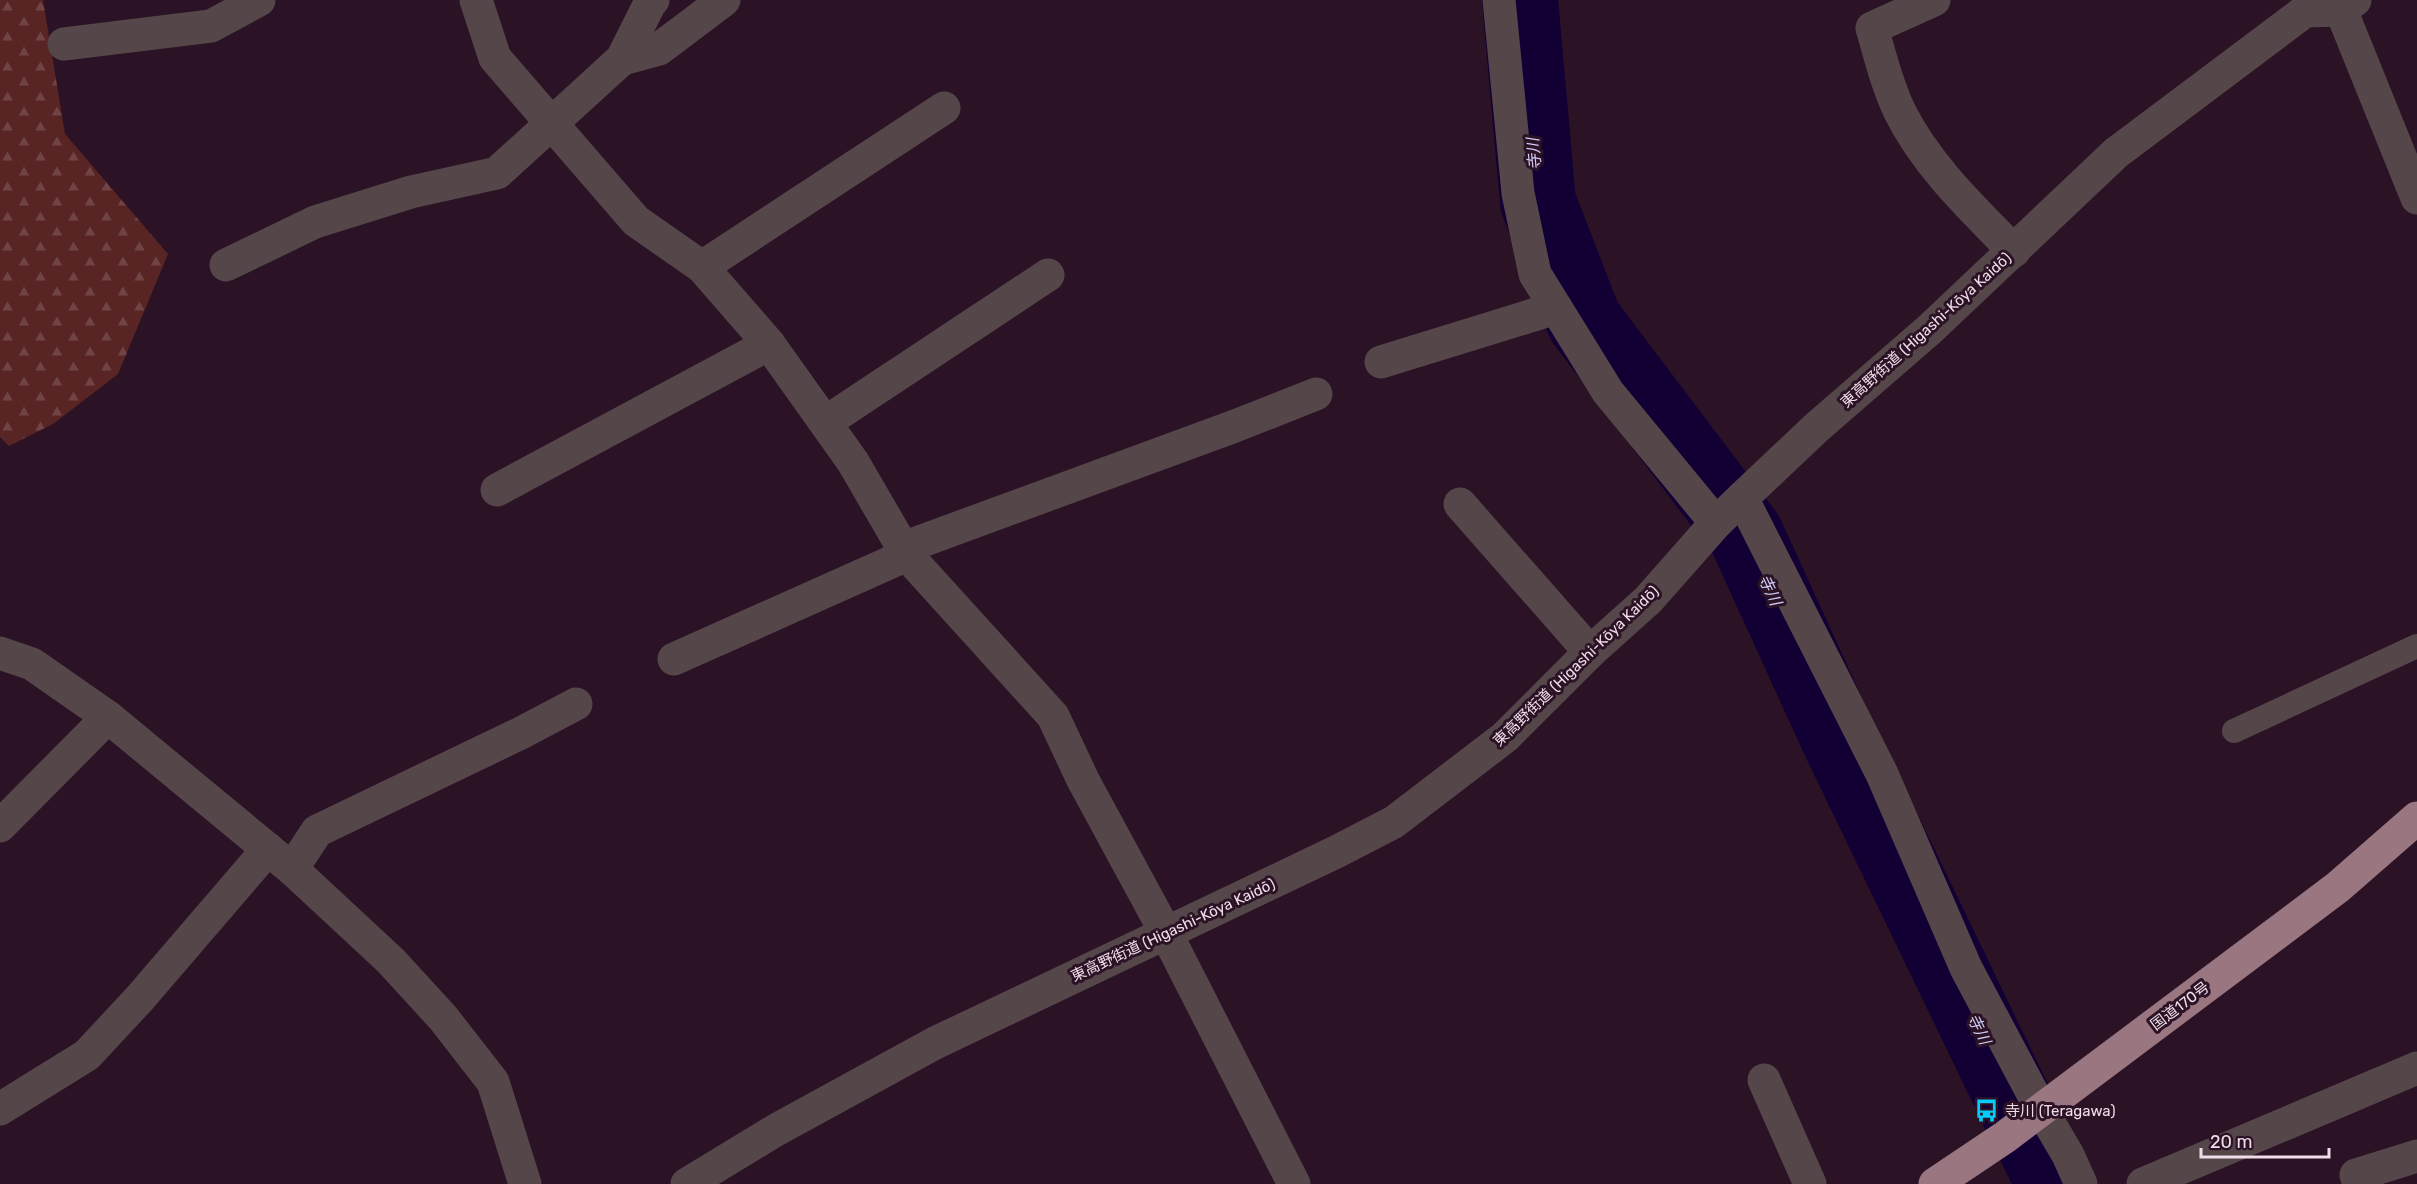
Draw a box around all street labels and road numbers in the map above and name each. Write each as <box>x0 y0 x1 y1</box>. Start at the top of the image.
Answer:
street label: 東高野街道 (Higashi-Kōya Kaidō) <box>1837 249 2015 411</box>
street label: 東高野街道 (Higashi-Kōya Kaidō) <box>1489 582 1663 750</box>
street label: 東高野街道 (Higashi-Kōya Kaidō) <box>1068 875 1278 985</box>
street label: 国道170号 <box>2147 978 2213 1034</box>

